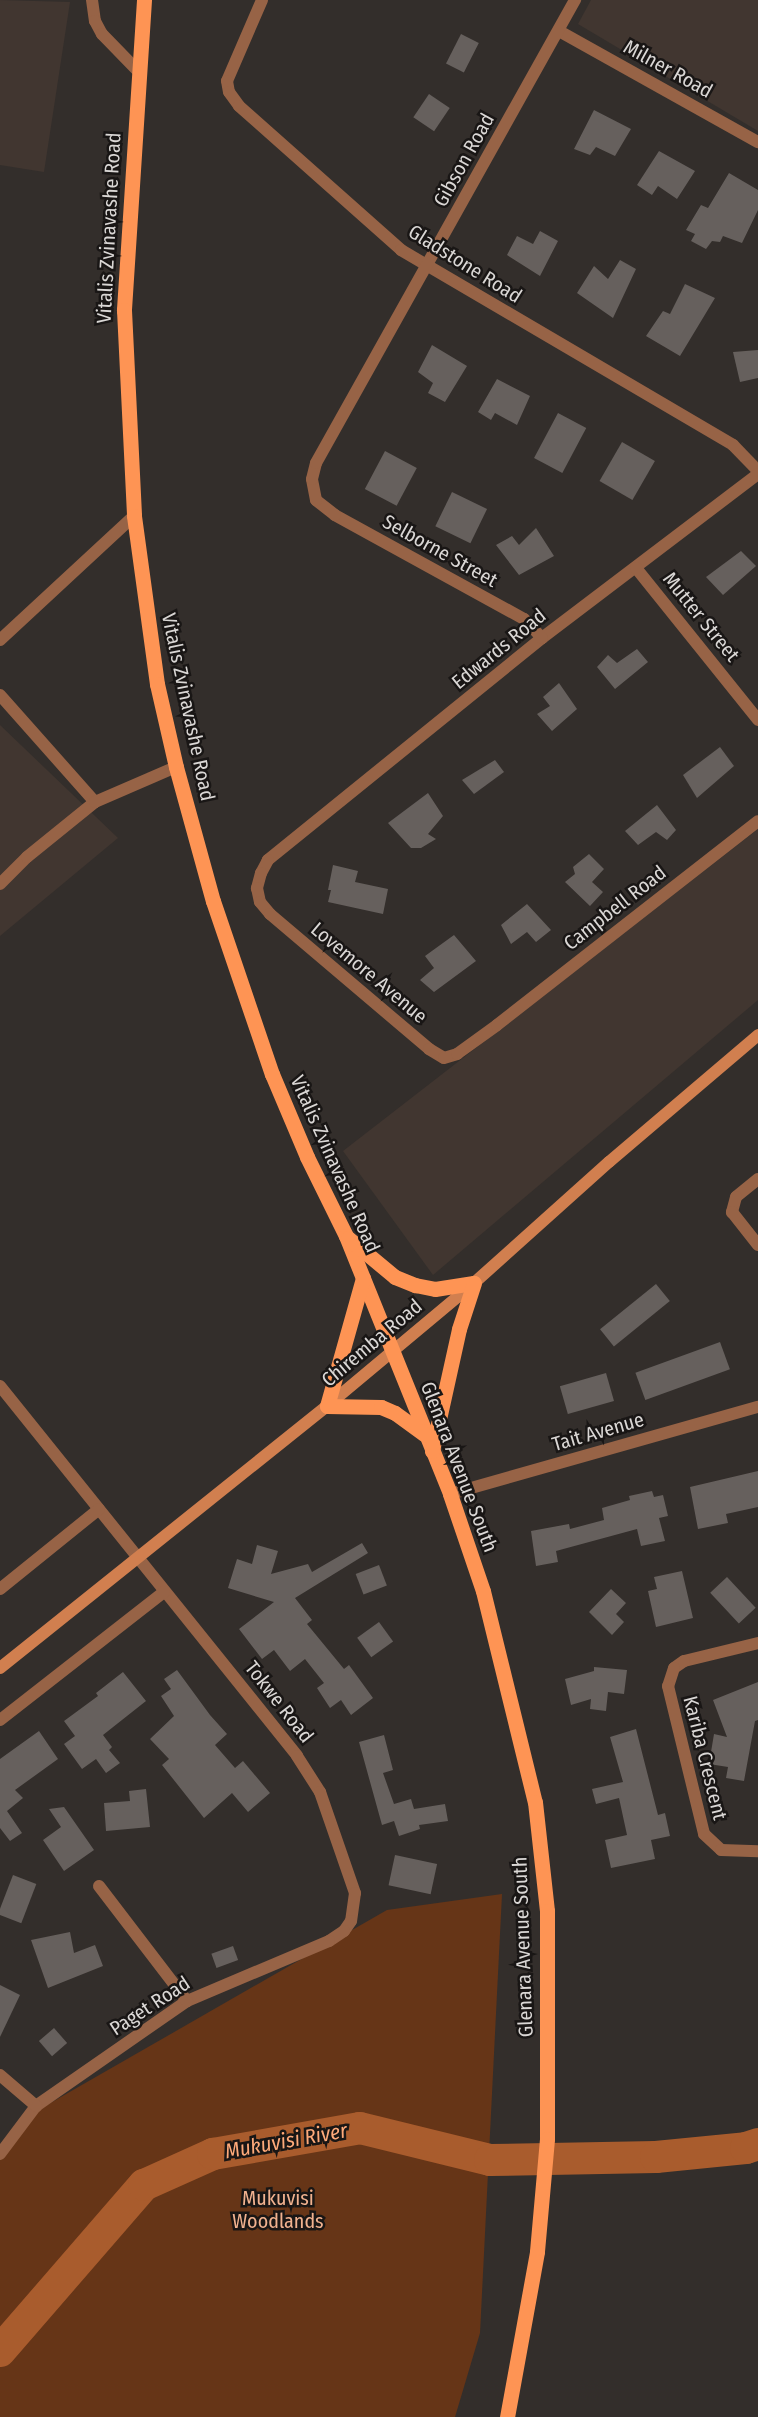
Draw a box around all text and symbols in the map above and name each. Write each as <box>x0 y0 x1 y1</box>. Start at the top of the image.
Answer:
street label: Milner Road <box>619 35 717 103</box>
street label: Gibson Road <box>429 109 499 211</box>
street label: Vitalis Zvinavashe Road <box>92 132 126 324</box>
street label: Gladstone Road <box>404 220 526 308</box>
street label: Selborne Street <box>378 510 502 592</box>
street label: Mutter Street <box>658 567 744 667</box>
street label: Edwards Road <box>447 604 551 694</box>
street label: Vitalis Zvinavashe Road <box>156 611 220 803</box>
street label: Campbell Road <box>559 861 671 955</box>
street label: Lovemore Avenue <box>306 917 432 1029</box>
street label: Vitalis Zvinavashe Road <box>285 1072 385 1256</box>
street label: Chiremba Road <box>317 1294 427 1392</box>
street label: Glenara Avenue South <box>415 1378 503 1556</box>
street label: Tait Avenue <box>549 1407 647 1457</box>
street label: Tokwe Road <box>240 1656 318 1748</box>
street label: Kariba Crescent <box>678 1693 732 1823</box>
street label: Glenara Avenue South <box>508 1856 538 2038</box>
street label: Paget Road <box>105 1971 195 2041</box>
water label: Mukuvisi River <box>223 2118 349 2164</box>
park label: Mukuvisi Woodlands <box>232 2187 324 2234</box>

